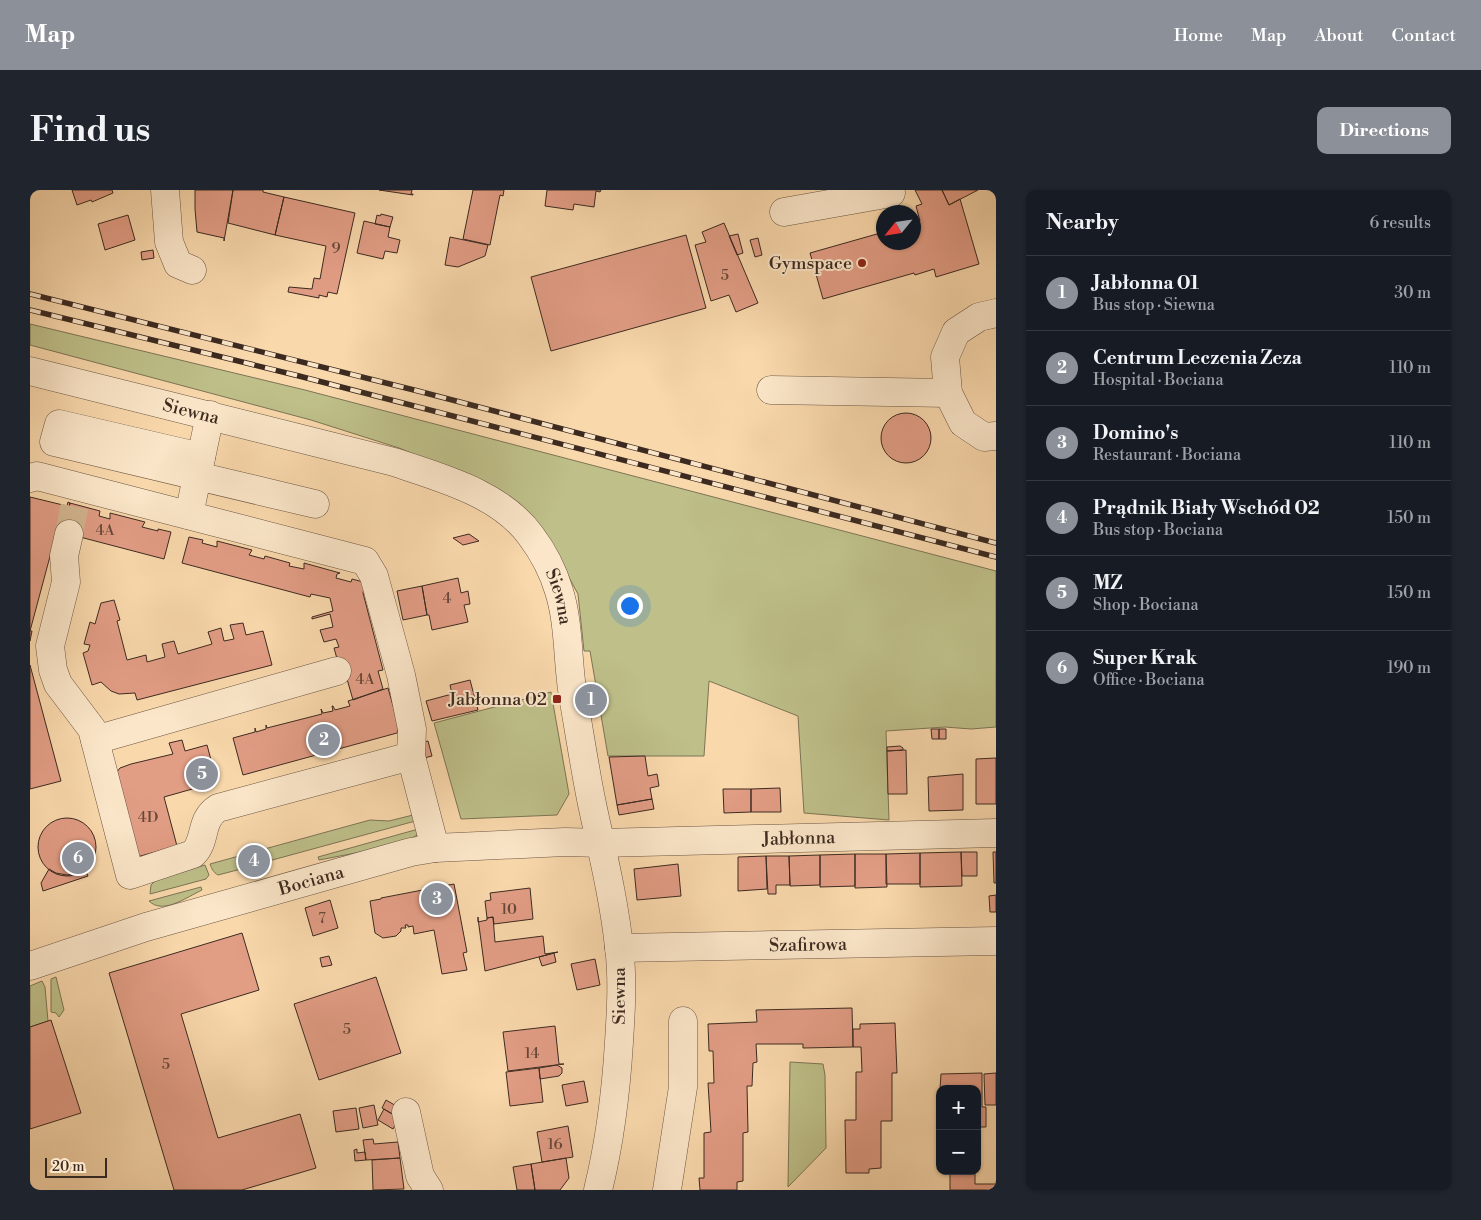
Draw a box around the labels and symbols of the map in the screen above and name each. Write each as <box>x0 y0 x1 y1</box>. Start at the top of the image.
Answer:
north arrow <box>876 205 921 250</box>
house number: 9 <box>331 239 341 258</box>
place label: Gymspace <box>769 252 852 275</box>
marker: Gymspace <box>856 257 868 269</box>
house number: 5 <box>721 266 729 285</box>
street label: Siewna <box>160 394 223 430</box>
house number: 4A <box>95 521 115 540</box>
street label: Siewna <box>540 565 577 627</box>
house number: 4 <box>443 589 452 608</box>
your location <box>617 593 643 619</box>
house number: 4A <box>355 670 375 689</box>
pin: 1 <box>575 681 607 719</box>
place label: Jabłonna 02 <box>447 688 547 711</box>
marker: Jabłonna 02 <box>551 693 563 705</box>
pin: 2 <box>308 721 340 759</box>
pin: 5 <box>186 755 218 793</box>
house number: 4D <box>138 808 158 827</box>
street label: Jabłonna <box>761 826 836 851</box>
pin: 6 <box>62 839 94 877</box>
pin: 4 <box>238 842 270 880</box>
street label: Bociana <box>275 860 347 901</box>
pin: 3 <box>421 880 453 918</box>
house number: 10 <box>501 900 517 919</box>
house number: 7 <box>318 909 326 928</box>
street label: Szafirowa <box>769 933 848 957</box>
street label: Siewna <box>608 966 631 1025</box>
house number: 5 <box>343 1020 351 1039</box>
house number: 14 <box>525 1044 539 1063</box>
house number: 5 <box>162 1055 170 1074</box>
house number: 16 <box>547 1135 563 1154</box>
scale bar <box>45 1155 108 1178</box>

